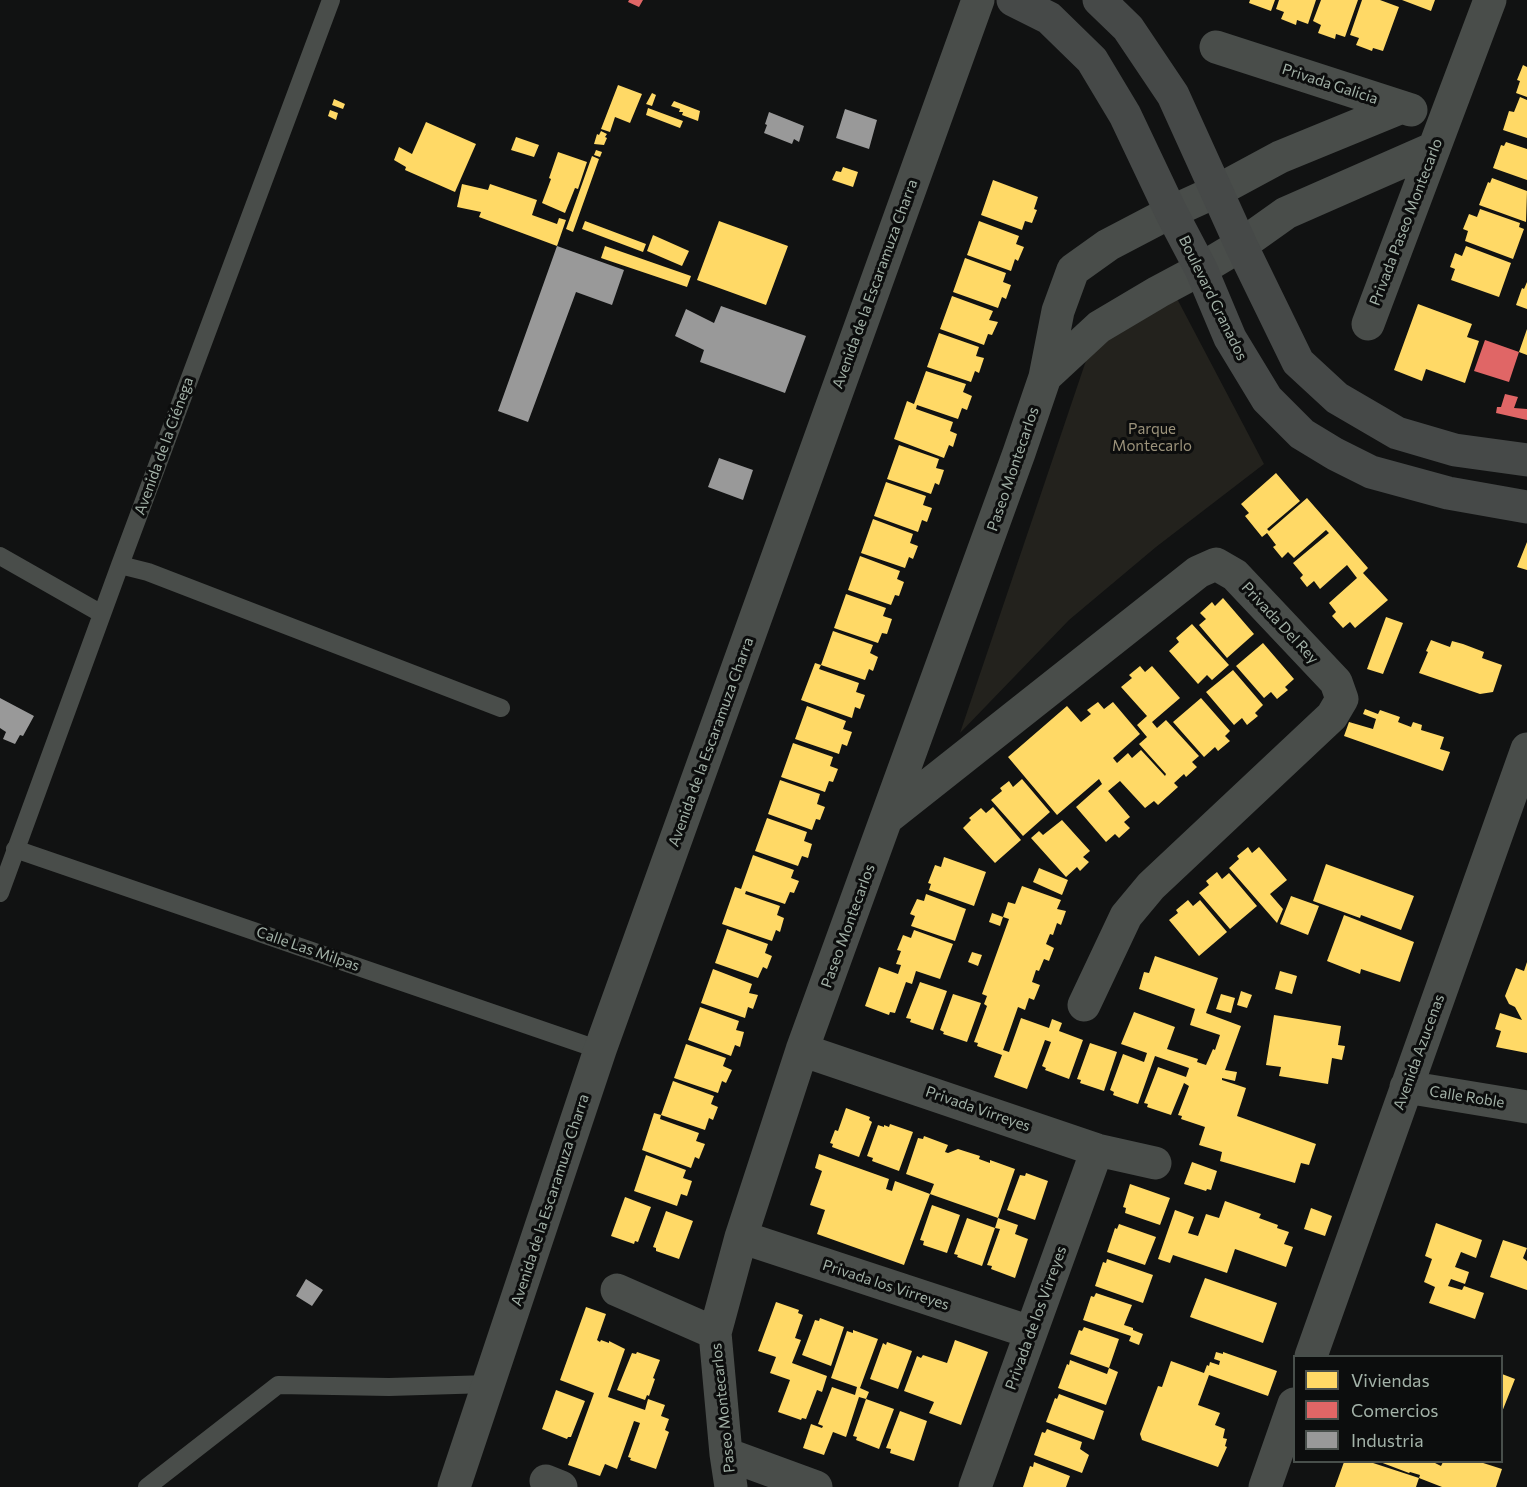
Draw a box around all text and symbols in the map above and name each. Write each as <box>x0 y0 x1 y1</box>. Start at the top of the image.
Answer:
street label: Privada Galicia <box>1280 60 1380 108</box>
street label: Privada Paseo Montecarlo <box>1366 136 1446 308</box>
street label: Avenida de la Escaramuza Charra <box>829 177 921 391</box>
street label: Boulevard Granados <box>1175 233 1251 363</box>
street label: Avenida de la Ciénega <box>131 375 197 517</box>
street label: Paseo Montecarlos <box>983 404 1043 534</box>
park label: Parque Montecarlo <box>1112 420 1192 455</box>
street label: Privada Del Rey <box>1238 579 1322 667</box>
street label: Avenida de la Escaramuza Charra <box>665 635 757 849</box>
street label: Paseo Montecarlos <box>817 862 879 990</box>
street label: Calle Las Milpas <box>254 923 362 975</box>
street label: Avenida Azucenas <box>1390 992 1448 1112</box>
street label: Calle Roble <box>1428 1082 1506 1112</box>
street label: Privada Virreyes <box>923 1083 1033 1135</box>
street label: Avenida de la Escaramuza Charra <box>507 1092 593 1308</box>
street label: Privada de los Virreyes <box>1002 1244 1070 1392</box>
street label: Privada los Virreyes <box>820 1256 952 1314</box>
street label: Paseo Montecarlos <box>707 1342 739 1474</box>
legend <box>1293 1355 1503 1463</box>
text: Viviendas <box>1351 1369 1430 1391</box>
text: Comercios <box>1351 1399 1438 1421</box>
text: Industria <box>1351 1429 1424 1451</box>

